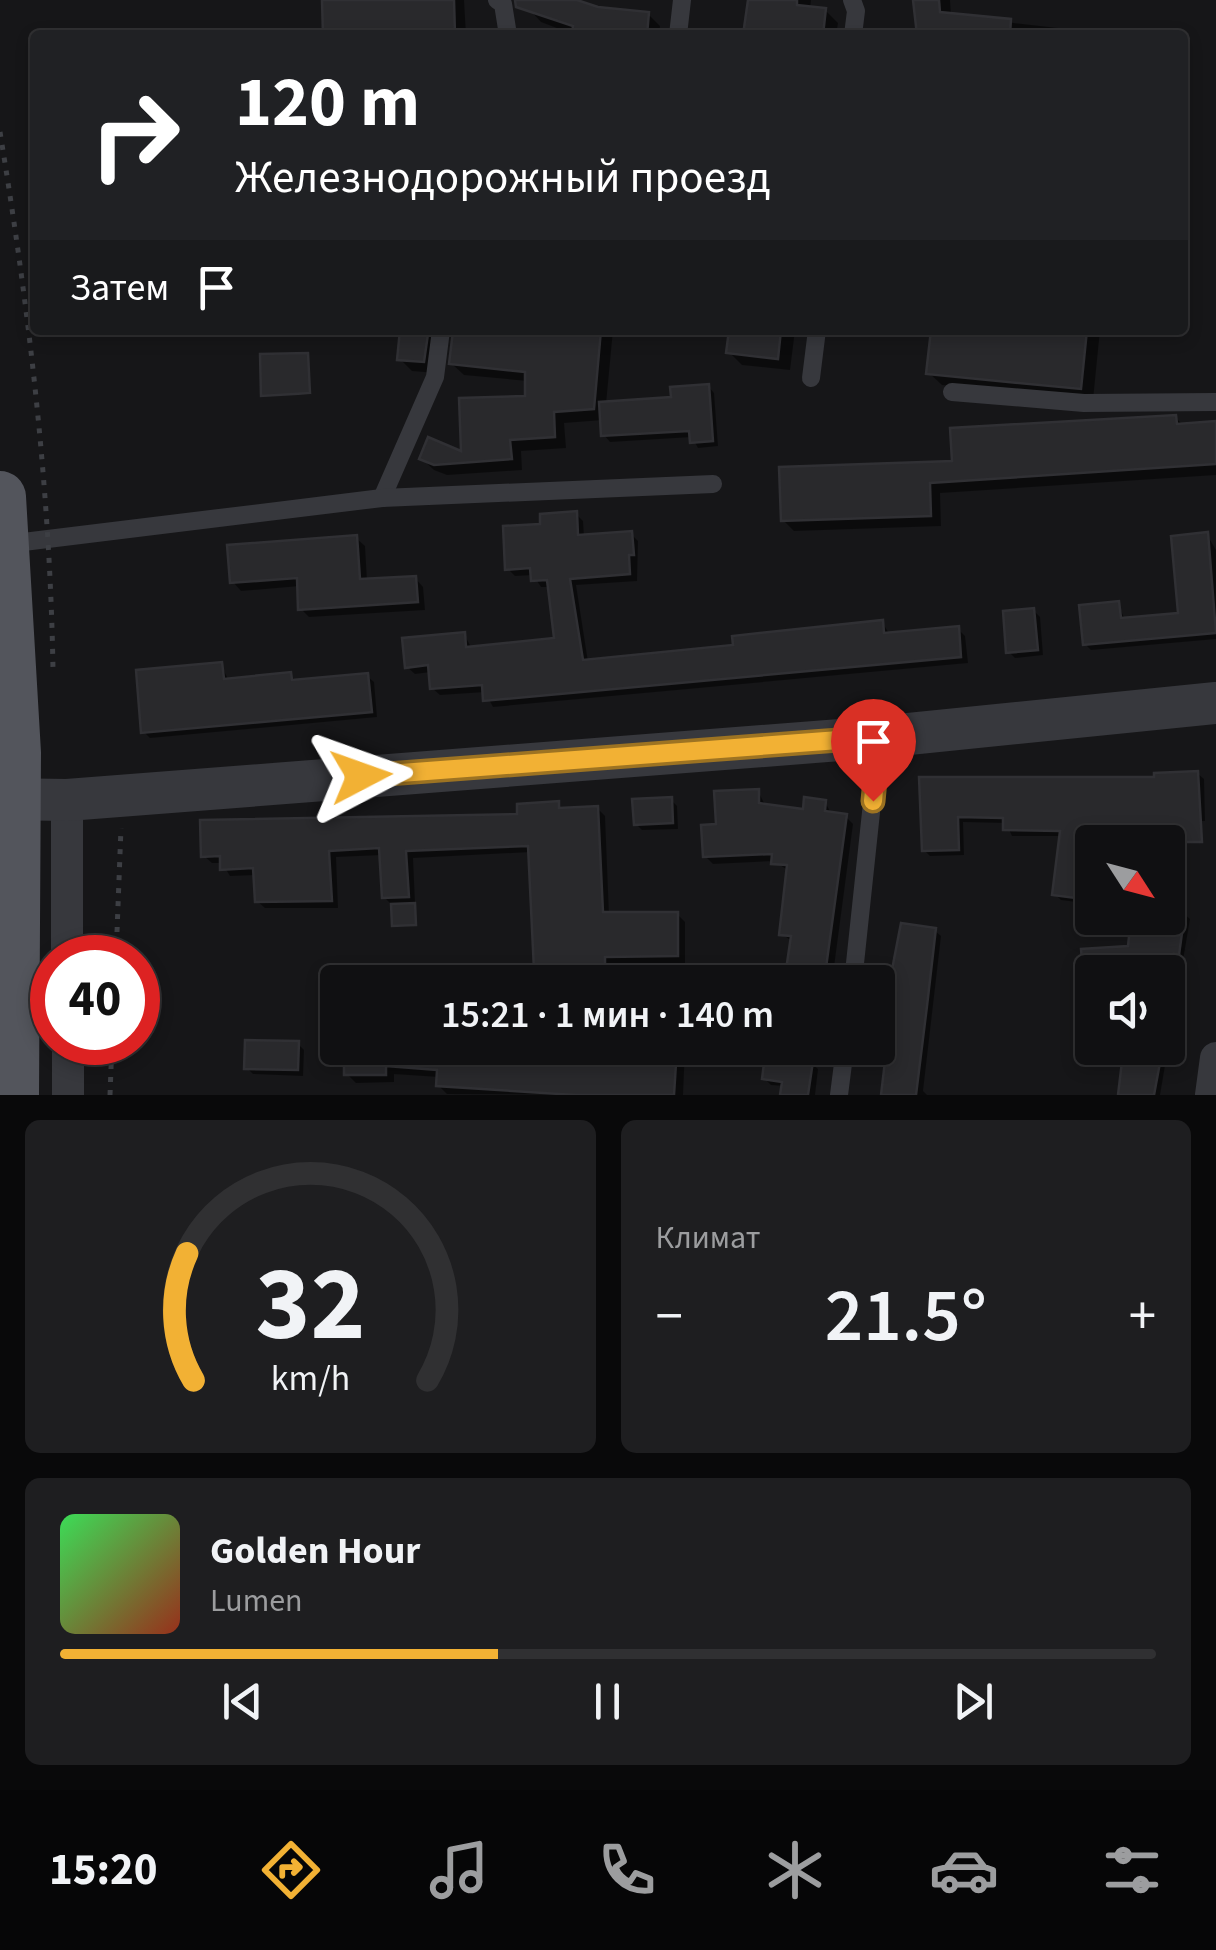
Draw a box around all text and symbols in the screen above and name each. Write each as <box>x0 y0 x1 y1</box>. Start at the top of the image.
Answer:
text: 120 m <box>235 53 420 153</box>
icon: right <box>70 70 200 200</box>
text: Железнодорожный проезд <box>235 146 771 210</box>
icon: arrive <box>189 260 244 315</box>
text: Затем <box>70 261 169 315</box>
pin <box>831 699 916 802</box>
icon: arrive <box>846 714 901 769</box>
position arrow <box>309 724 413 828</box>
north arrow <box>1075 825 1185 935</box>
map controls <box>1075 825 1185 1065</box>
speed limit sign: 40 <box>30 935 160 1065</box>
button: sound <box>1075 955 1185 1065</box>
text: 15:21 · 1 мин · 140 m <box>441 988 774 1042</box>
text: Климат <box>656 1215 760 1261</box>
text: 32 <box>255 1232 365 1380</box>
text: 21.5° <box>825 1263 987 1370</box>
text: − <box>656 1278 683 1356</box>
text: + <box>1129 1278 1156 1356</box>
text: km/h <box>271 1353 350 1404</box>
text: Golden Hour <box>210 1524 420 1578</box>
text: Lumen <box>210 1578 303 1624</box>
icon: previous <box>215 1674 270 1729</box>
icon: pause <box>580 1674 635 1729</box>
icon: next <box>946 1674 1001 1729</box>
icon: directions <box>256 1835 326 1905</box>
icon: music <box>424 1835 494 1905</box>
icon: phone <box>592 1835 662 1905</box>
icon: climate <box>760 1835 830 1905</box>
icon: car <box>929 1835 999 1905</box>
icon: filters <box>1097 1835 1167 1905</box>
text: 15:20 <box>49 1838 158 1902</box>

